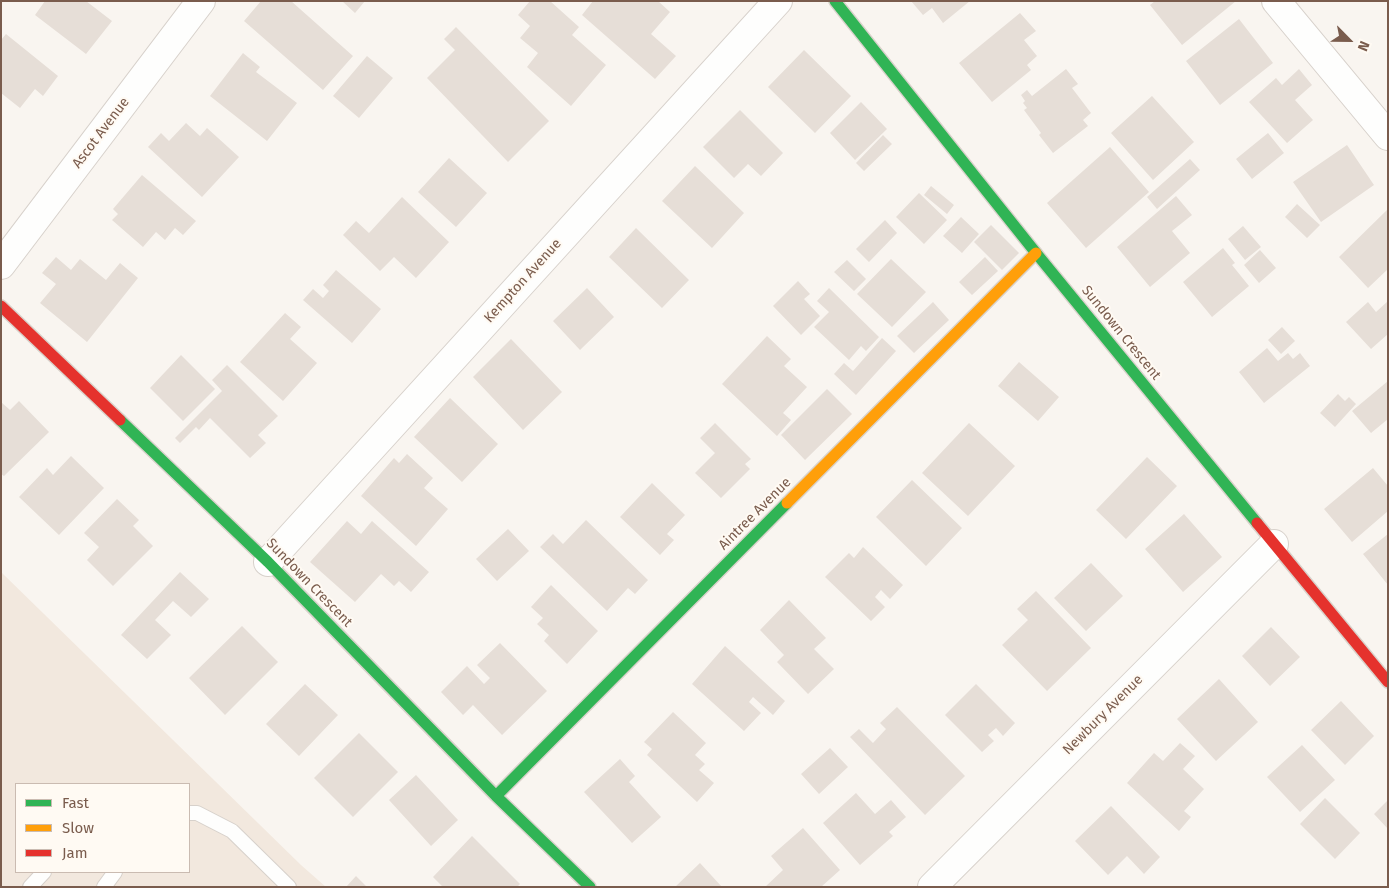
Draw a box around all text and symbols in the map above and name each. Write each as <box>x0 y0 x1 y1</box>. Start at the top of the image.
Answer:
north arrow <box>1324 15 1374 65</box>
text: N <box>1354 38 1373 54</box>
street label: Ascot Avenue <box>69 94 133 172</box>
street label: Kempton Avenue <box>481 235 565 327</box>
street label: Sundown Crescent <box>1078 282 1164 384</box>
street label: Aintree Avenue <box>715 474 795 554</box>
street label: Sundown Crescent <box>262 535 356 631</box>
street label: Newbury Avenue <box>1060 672 1146 758</box>
legend <box>15 783 190 873</box>
text: Fast <box>62 794 89 812</box>
text: Slow <box>62 819 94 837</box>
text: Jam <box>62 844 88 862</box>

